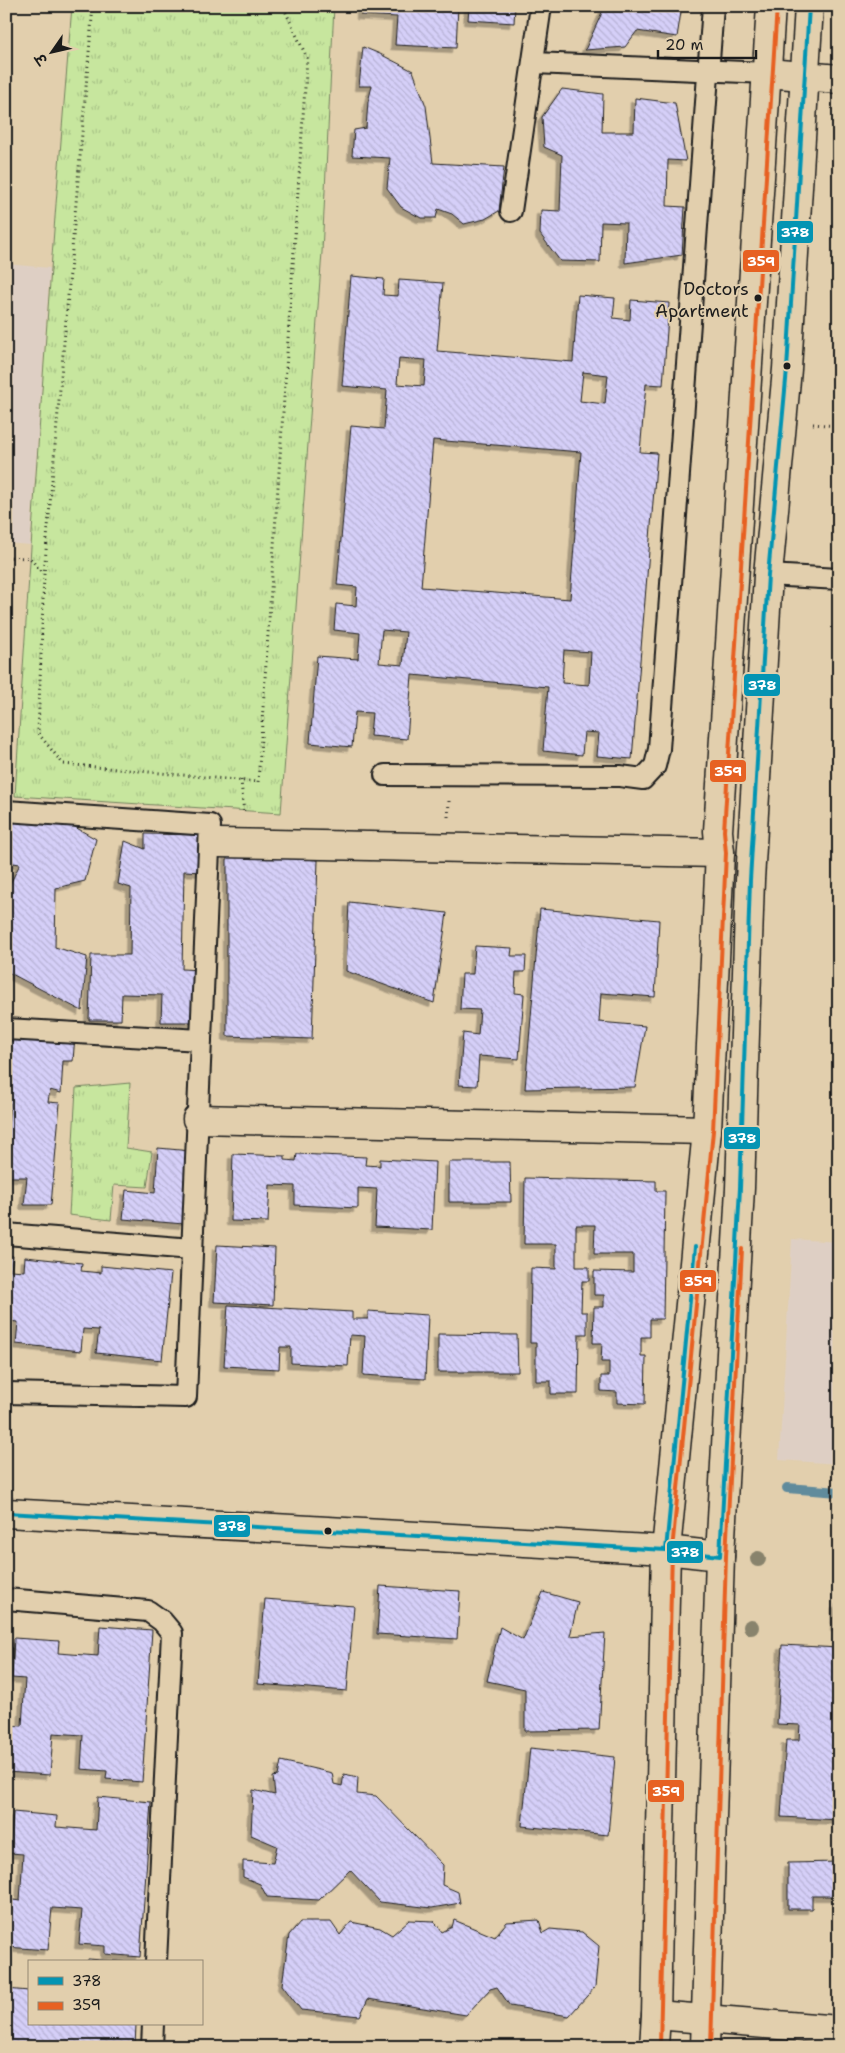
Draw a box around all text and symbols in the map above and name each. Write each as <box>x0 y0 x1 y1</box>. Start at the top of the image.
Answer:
north arrow <box>28 28 78 78</box>
scale bar <box>658 28 755 60</box>
text: 20 m <box>665 35 704 55</box>
text: उ <box>30 49 52 70</box>
line badge: 378 <box>776 220 814 244</box>
text: 378 <box>781 223 810 241</box>
line badge: 359 <box>742 249 780 273</box>
text: 359 <box>747 252 775 270</box>
place label: Doctors Apartment <box>655 277 749 323</box>
marker: Doctors Apartment <box>753 293 763 303</box>
unlabelled marker <box>782 361 792 371</box>
line badge: 378 <box>743 673 781 697</box>
text: 378 <box>748 676 777 694</box>
line badge: 359 <box>709 759 747 783</box>
text: 359 <box>714 762 742 780</box>
line badge: 378 <box>723 1126 761 1150</box>
text: 378 <box>728 1129 757 1147</box>
line badge: 359 <box>679 1269 717 1293</box>
text: 359 <box>684 1272 712 1290</box>
line badge: 378 <box>213 1514 251 1538</box>
text: 378 <box>218 1517 247 1535</box>
unlabelled marker <box>323 1526 333 1536</box>
line badge: 378 <box>666 1540 704 1564</box>
text: 378 <box>671 1543 700 1561</box>
line badge: 359 <box>647 1779 685 1803</box>
text: 359 <box>652 1782 680 1800</box>
legend <box>28 1960 202 2026</box>
text: 378 <box>72 1971 102 1991</box>
text: 359 <box>72 1995 101 2015</box>

